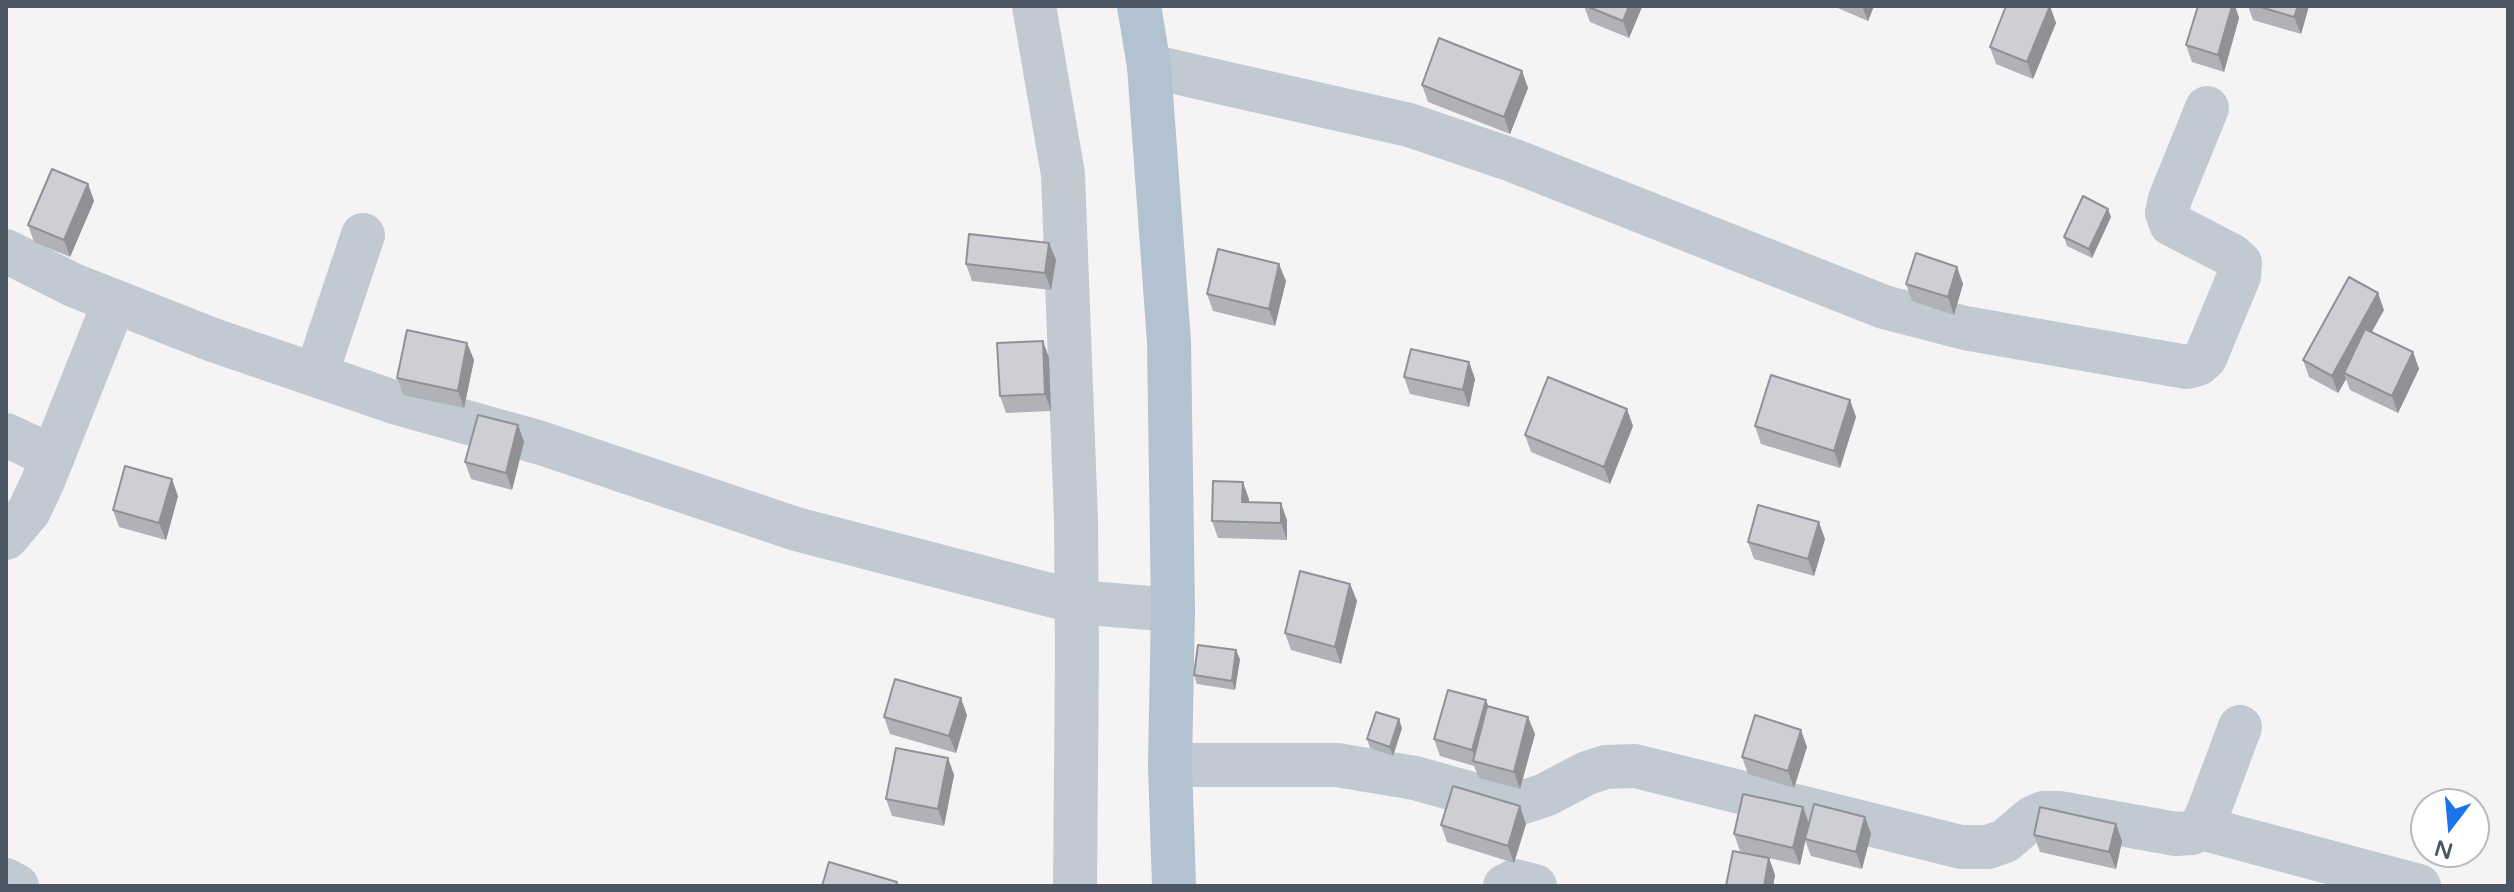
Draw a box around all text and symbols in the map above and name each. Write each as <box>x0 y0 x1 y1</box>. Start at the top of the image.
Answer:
north arrow <box>2410 788 2490 868</box>
text: N <box>2432 834 2456 864</box>

